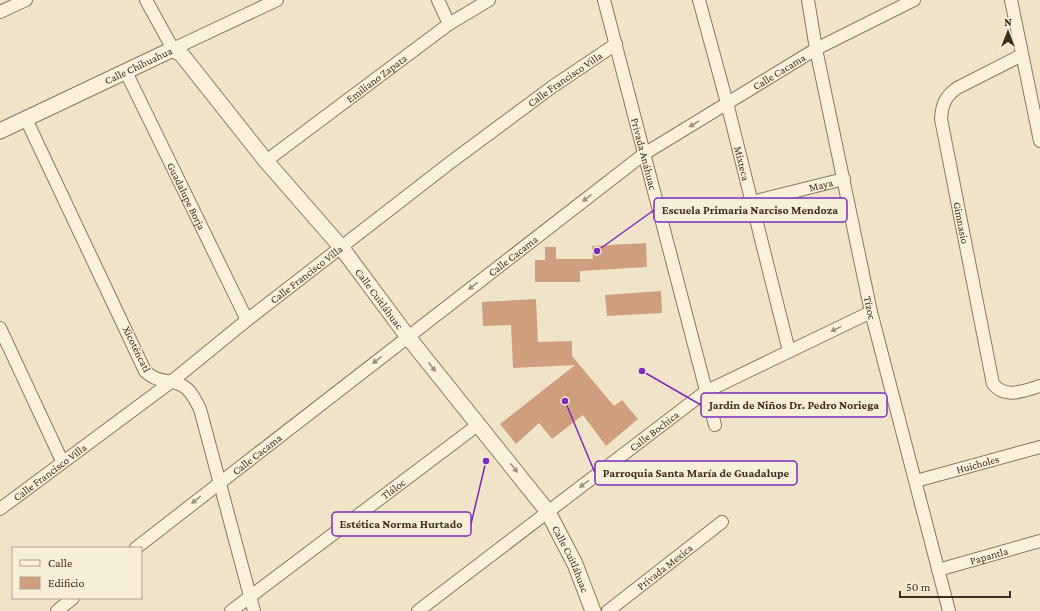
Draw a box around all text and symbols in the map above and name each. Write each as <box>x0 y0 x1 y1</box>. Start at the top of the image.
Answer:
north arrow <box>988 12 1028 52</box>
text: N <box>1004 16 1012 28</box>
street label: Calle Chihuahua <box>103 44 174 87</box>
street label: Calle Francisco Villa <box>525 49 604 109</box>
street label: Calle Cacama <box>750 51 807 92</box>
street label: Emiliano Zapata <box>344 52 409 105</box>
street label: Privada Anáhuac <box>629 116 659 192</box>
one-way arrow <box>688 120 700 127</box>
street label: Mixteca <box>732 145 752 182</box>
street label: Guadalupe Borja <box>165 160 208 232</box>
street label: Maya <box>808 176 834 194</box>
one-way arrow <box>582 194 593 202</box>
callout: Escuela Primaria Narciso Mendoza <box>654 198 847 222</box>
street label: Gimnasio <box>951 201 971 245</box>
text: Escuela Primaria Narciso Mendoza <box>662 203 838 217</box>
street label: Calle Cacama <box>486 233 540 279</box>
street label: Calle Francisco Villa <box>268 242 345 306</box>
street label: Calle Cuitláhuac <box>353 266 406 332</box>
one-way arrow <box>468 282 479 290</box>
street label: Tízoc <box>862 295 879 321</box>
street label: Xicoténcatl <box>121 324 153 374</box>
one-way arrow <box>831 326 842 332</box>
one-way arrow <box>371 356 382 365</box>
one-way arrow <box>428 361 437 372</box>
callout: Jardin de Niños Dr. Pedro Noriega <box>701 393 887 417</box>
text: Jardin de Niños Dr. Pedro Noriega <box>707 398 879 412</box>
street label: Calle Bochica <box>627 408 681 453</box>
street label: Calle Cacama <box>230 431 284 477</box>
street label: Calle Francisco Villa <box>11 441 89 503</box>
street label: Huicholes <box>955 452 1000 476</box>
callout: Parroquia Santa María de Guadalupe <box>595 461 797 485</box>
one-way arrow <box>510 463 518 474</box>
text: Parroquia Santa María de Guadalupe <box>603 466 790 480</box>
street label: Tláloc <box>379 476 408 502</box>
one-way arrow <box>579 480 589 488</box>
one-way arrow <box>191 496 202 504</box>
callout: Estética Norma Hurtado <box>332 512 471 536</box>
text: Estética Norma Hurtado <box>340 517 462 531</box>
street label: Calle Cuitláhuac <box>550 523 591 594</box>
street label: Privada Mexica <box>635 541 695 592</box>
street label: Papantla <box>969 544 1009 567</box>
legend <box>12 547 142 599</box>
text: Calle <box>48 556 72 570</box>
scale bar <box>900 573 1010 599</box>
text: Edificio <box>48 576 85 590</box>
text: 50 m <box>906 580 931 594</box>

